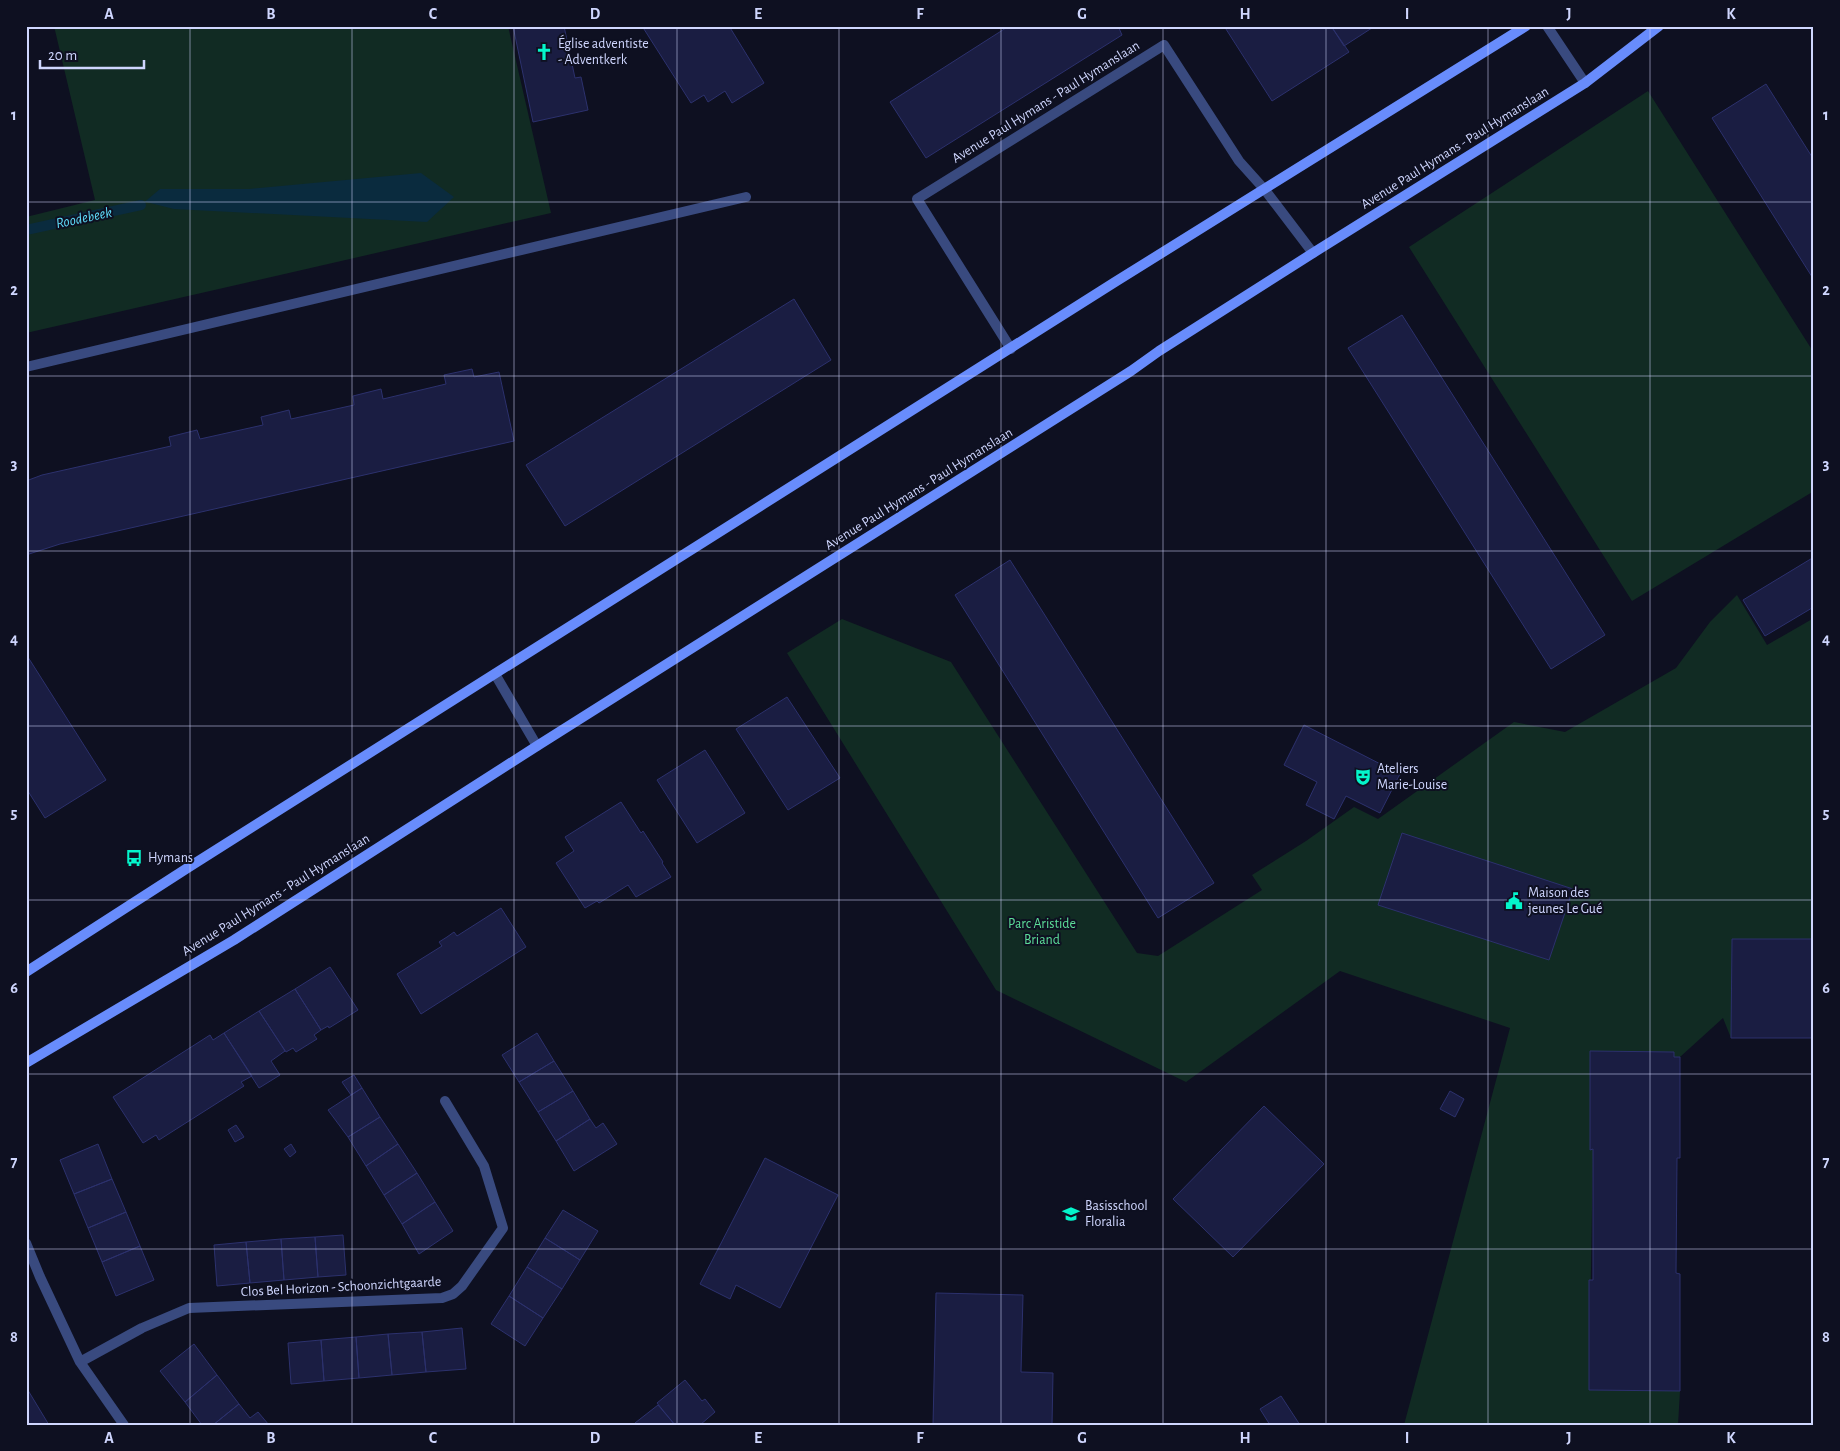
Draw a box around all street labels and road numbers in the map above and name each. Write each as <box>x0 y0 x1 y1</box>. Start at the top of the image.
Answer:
street label: Avenue Paul Hymans - Paul Hymanslaan <box>950 38 1142 166</box>
street label: Avenue Paul Hymans - Paul Hymanslaan <box>1359 84 1551 212</box>
street label: Avenue Paul Hymans - Paul Hymanslaan <box>823 425 1015 553</box>
street label: Avenue Paul Hymans - Paul Hymanslaan <box>180 831 372 959</box>
street label: Clos Bel Horizon - Schoonzichtgaarde <box>240 1275 442 1299</box>

